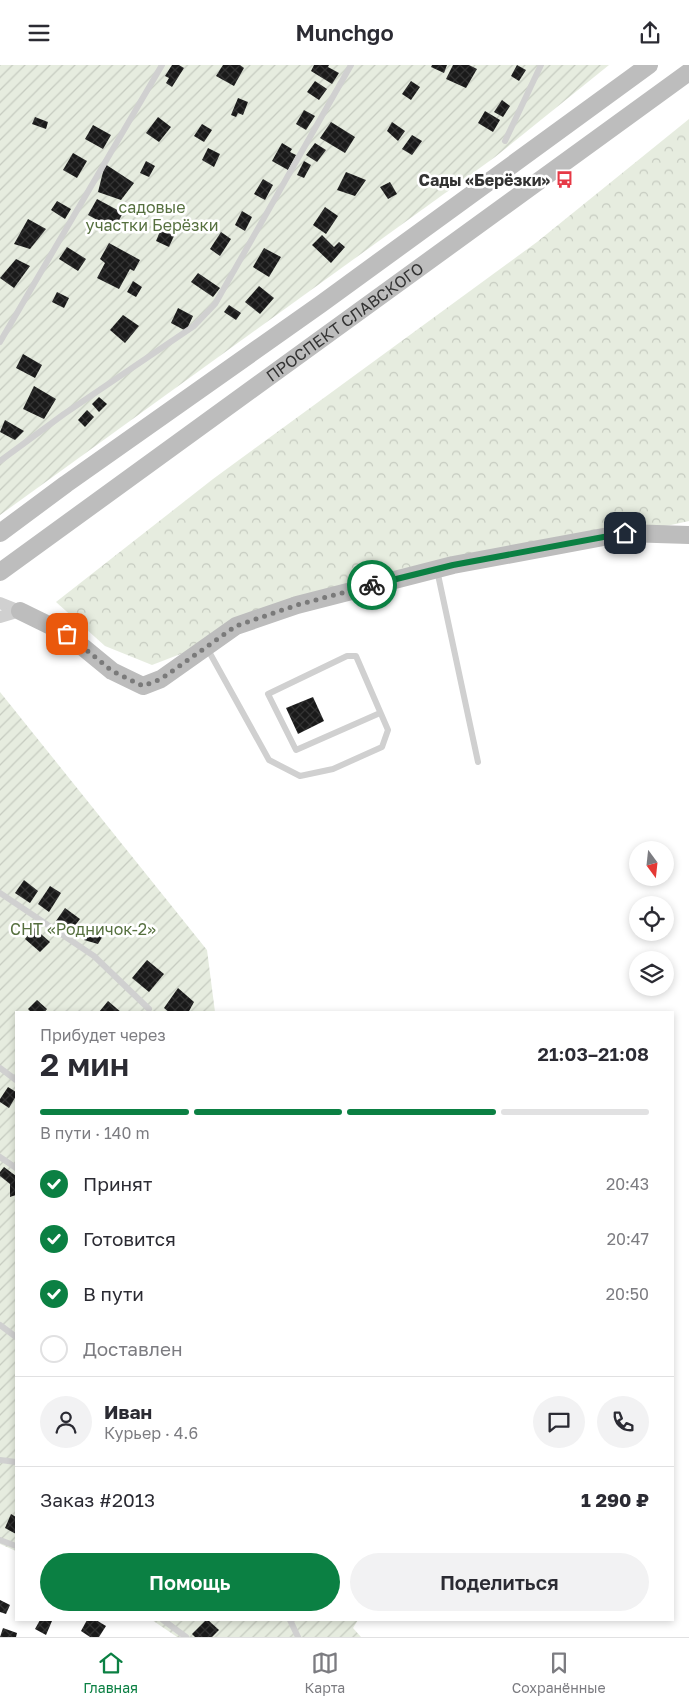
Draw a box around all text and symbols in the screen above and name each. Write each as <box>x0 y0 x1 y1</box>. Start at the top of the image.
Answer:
icon: menu <box>25 19 53 47</box>
text: Munchgo <box>295 19 394 46</box>
icon: share <box>636 19 664 47</box>
place label: Сады «Берёзки» <box>419 170 550 190</box>
bus stop icon: Сады «Берёзки» <box>554 170 574 190</box>
park label: садовые участки Берёзки <box>86 197 218 235</box>
street label: ПРОСПЕКТ СЛАВСКОГО <box>262 258 428 386</box>
pin <box>604 512 646 554</box>
icon: home <box>611 519 639 547</box>
courier <box>347 560 397 610</box>
icon: bike <box>358 571 386 599</box>
pin <box>46 613 88 655</box>
icon: bag <box>53 620 81 648</box>
north arrow <box>629 841 674 886</box>
map controls <box>629 841 674 996</box>
button: locate <box>629 896 674 941</box>
park label: СНТ «Родничок-2» <box>10 919 156 939</box>
button: layers <box>629 951 674 996</box>
text: Прибудет через <box>40 1025 166 1045</box>
text: 21:03–21:08 <box>538 1042 649 1065</box>
text: 2 мин <box>40 1045 129 1083</box>
text: В пути · 140 m <box>40 1123 150 1143</box>
icon: check <box>40 1170 68 1198</box>
text: Принят <box>83 1172 152 1195</box>
text: 20:43 <box>606 1174 649 1194</box>
icon: check <box>40 1225 68 1253</box>
text: Готовится <box>83 1227 176 1250</box>
text: 20:47 <box>607 1229 649 1249</box>
icon: check <box>40 1280 68 1308</box>
text: В пути <box>83 1282 144 1305</box>
text: 20:50 <box>606 1284 649 1304</box>
text: Доставлен <box>83 1337 183 1360</box>
button: person <box>40 1396 92 1448</box>
button: chat <box>533 1396 585 1448</box>
button: phone <box>597 1396 649 1448</box>
text: Иван <box>104 1400 152 1423</box>
text: Курьер · 4.6 <box>104 1423 198 1443</box>
text: Заказ #2013 <box>40 1488 155 1511</box>
text: 1 290 ₽ <box>581 1488 649 1511</box>
button: Помощь <box>40 1553 340 1611</box>
button: Поделиться <box>350 1553 649 1611</box>
tab: Главная <box>83 1649 138 1696</box>
tab: Карта <box>305 1649 345 1696</box>
tab: Сохранённые <box>512 1649 606 1696</box>

